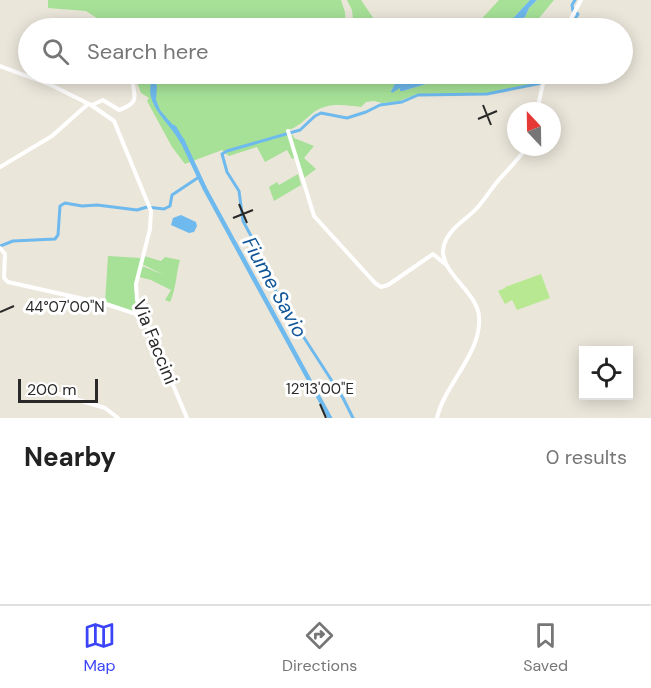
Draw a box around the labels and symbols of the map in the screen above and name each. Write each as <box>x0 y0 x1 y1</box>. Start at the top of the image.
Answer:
north arrow <box>507 102 561 156</box>
water label: Fiume Savio <box>237 232 313 342</box>
street label: Via Faccini <box>127 296 183 388</box>
text: 44°07'00"N <box>25 297 105 317</box>
scale bar <box>18 376 98 404</box>
text: 12°13'00"E <box>286 379 354 399</box>

